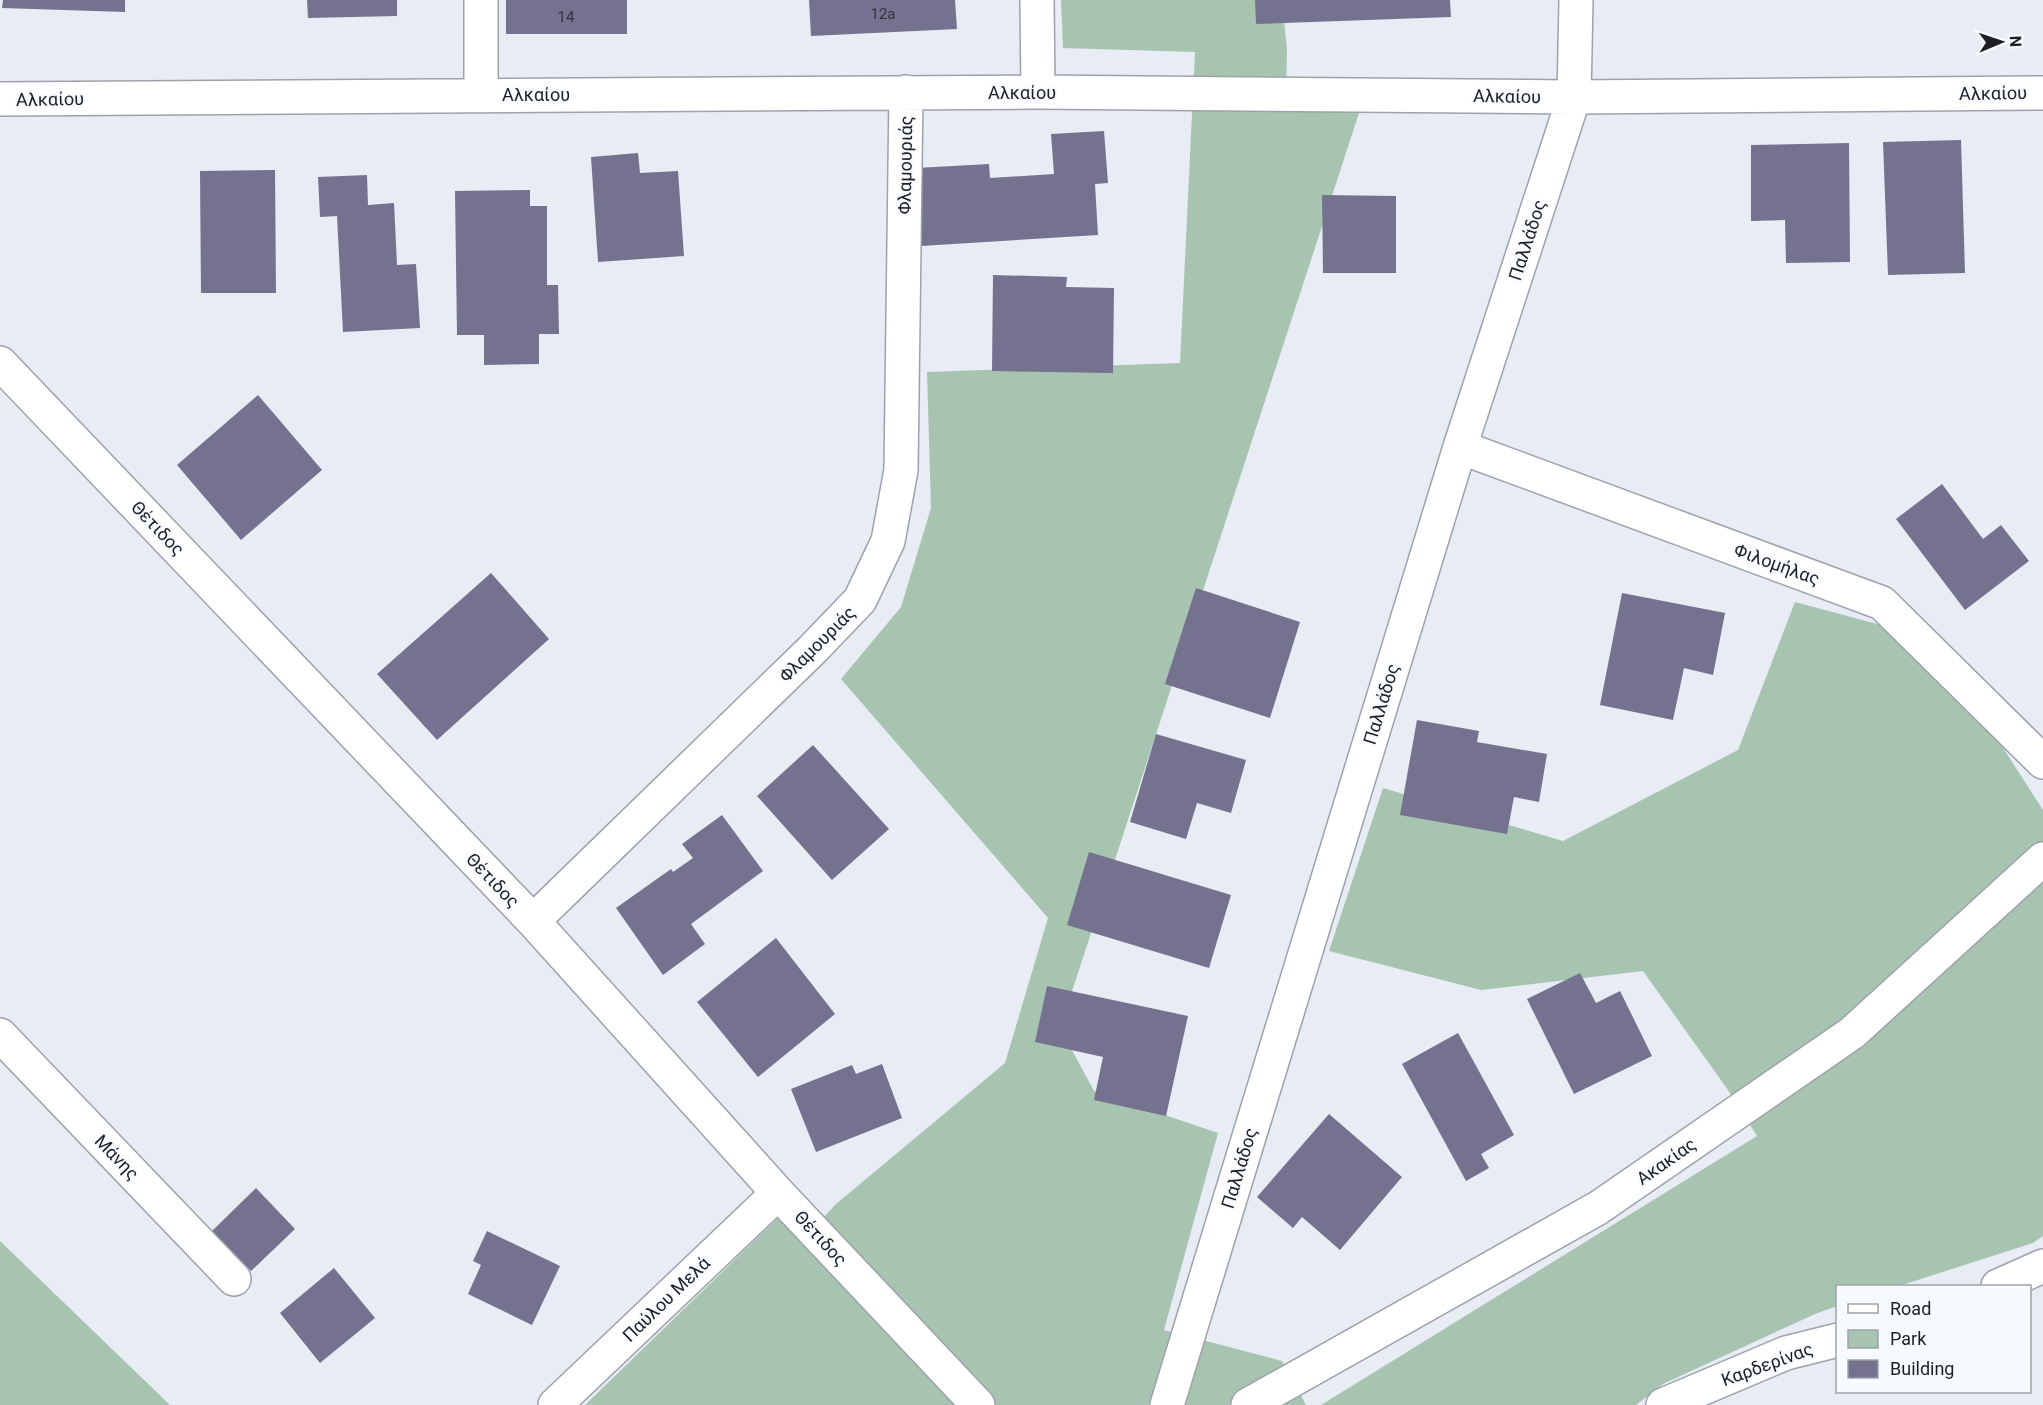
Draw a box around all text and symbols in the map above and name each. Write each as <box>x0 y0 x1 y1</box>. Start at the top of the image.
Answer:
house number: 12a <box>870 5 896 23</box>
house number: 14 <box>558 8 575 26</box>
north arrow <box>1971 12 2031 72</box>
text: N <box>2006 36 2025 47</box>
street label: Αλκαίου <box>988 82 1056 103</box>
street label: Αλκαίου <box>1959 82 2027 104</box>
street label: Αλκαίου <box>502 84 570 105</box>
street label: Αλκαίου <box>1473 85 1541 107</box>
street label: Αλκαίου <box>16 88 84 110</box>
street label: Φλαμουριάς <box>894 115 916 215</box>
street label: Παλλάδος <box>1504 197 1550 283</box>
street label: Θέτιδος <box>127 496 189 560</box>
street label: Φιλομήλας <box>1731 539 1823 589</box>
street label: Φλαμουριάς <box>775 602 859 686</box>
street label: Παλλάδος <box>1359 661 1403 747</box>
street label: Θέτιδος <box>462 848 524 912</box>
street label: Παλλάδος <box>1217 1125 1261 1211</box>
street label: Μάνης <box>91 1130 143 1184</box>
street label: Ακακίας <box>1632 1133 1700 1189</box>
street label: Θέτιδος <box>790 1206 852 1270</box>
street label: Παύλου Μελά <box>618 1252 715 1346</box>
legend <box>1836 1285 2031 1393</box>
text: Road <box>1890 1298 1931 1319</box>
text: Park <box>1890 1328 1927 1349</box>
street label: Καρδερίνας <box>1718 1338 1816 1390</box>
text: Building <box>1890 1358 1954 1379</box>

